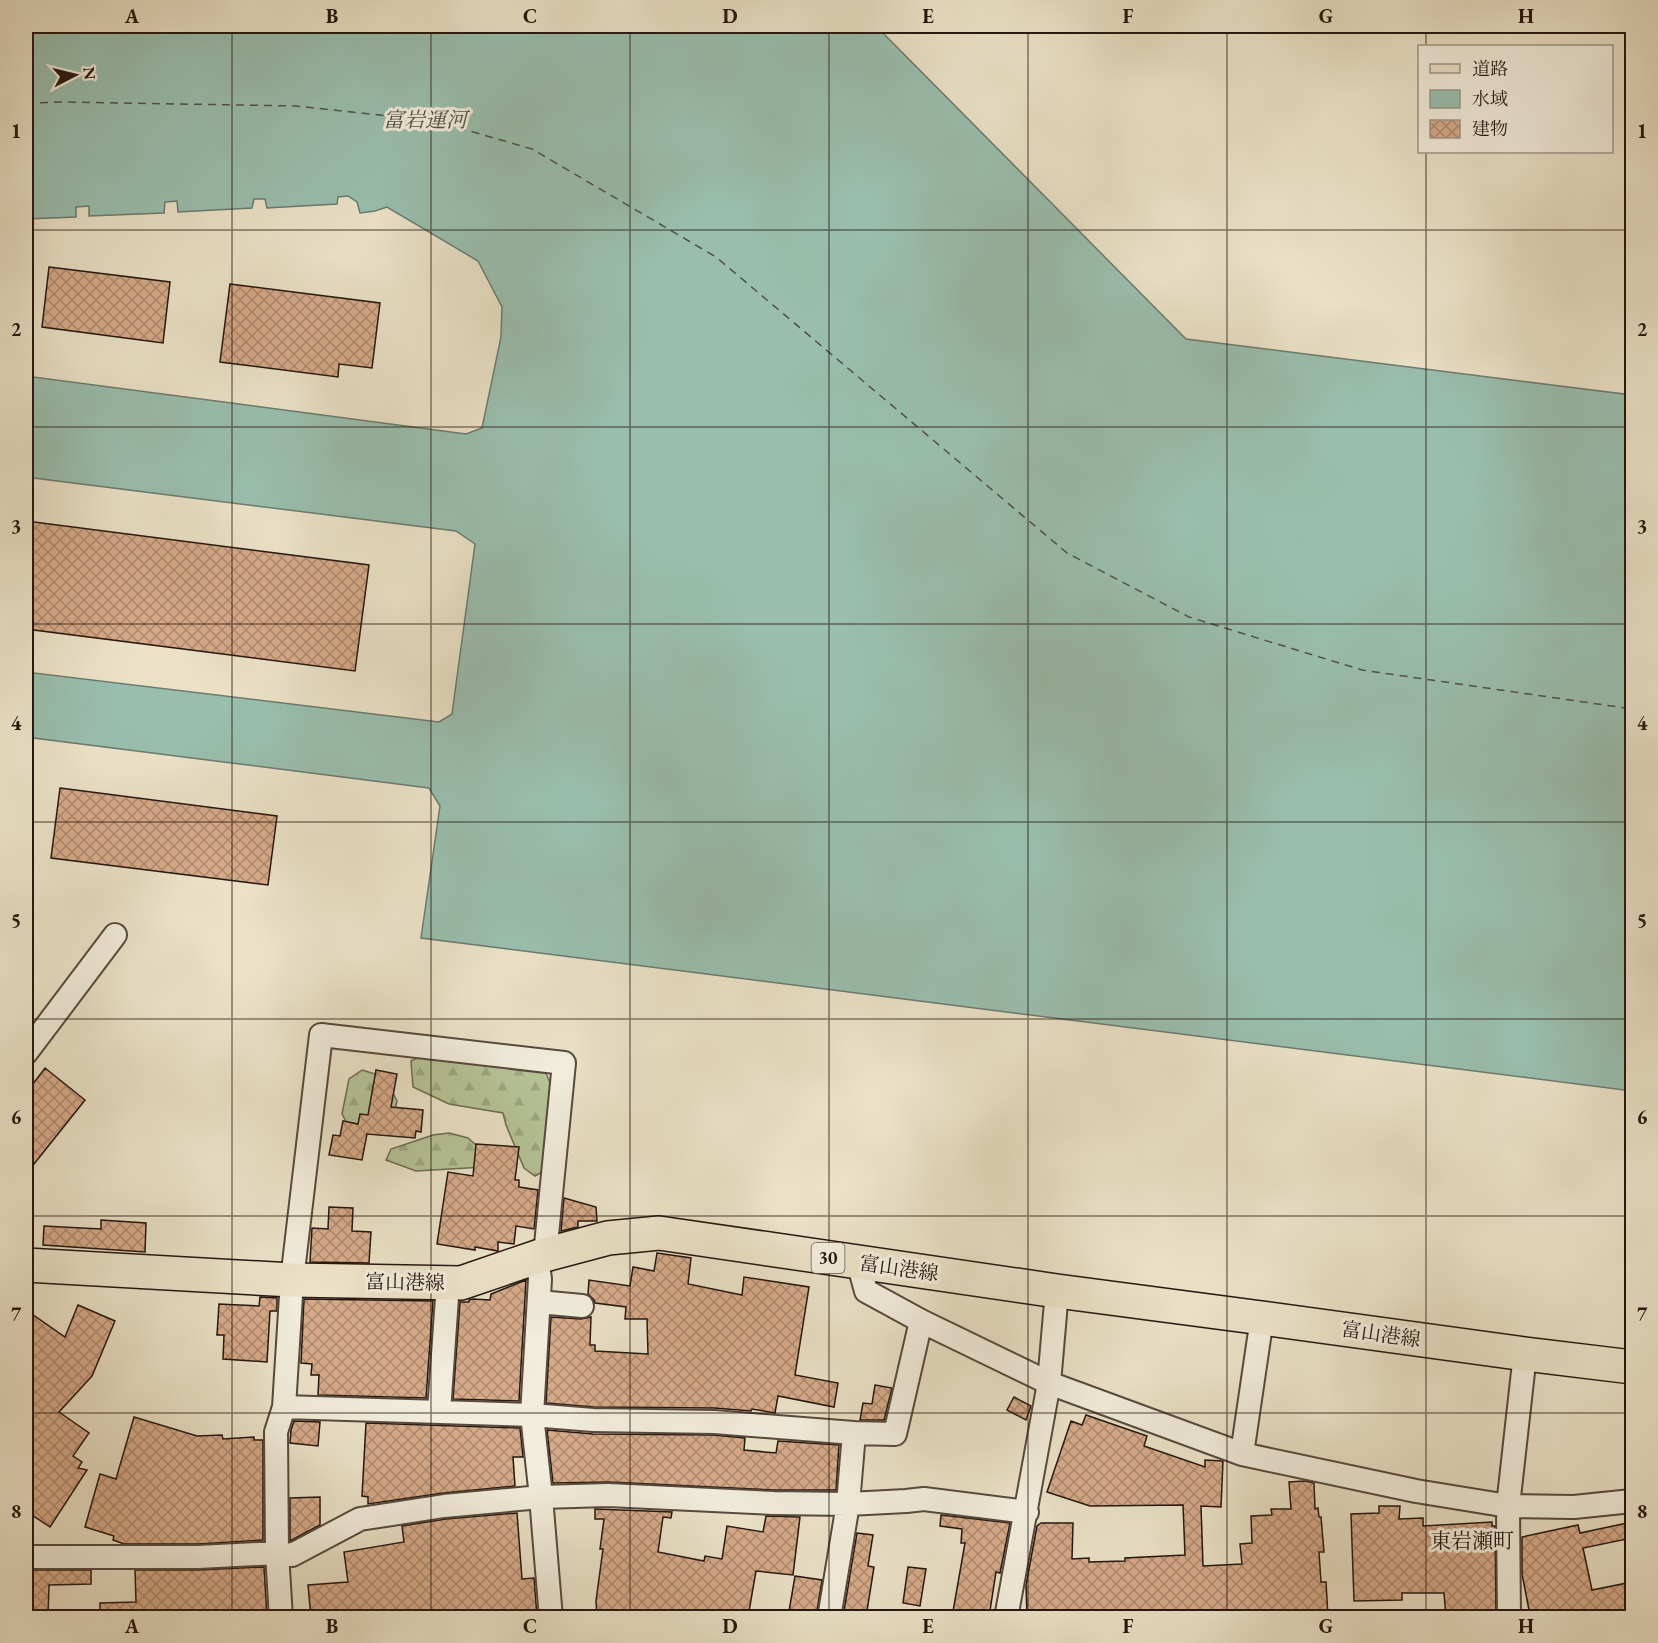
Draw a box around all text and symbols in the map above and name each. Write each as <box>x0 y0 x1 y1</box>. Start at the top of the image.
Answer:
text: A <box>124 3 140 29</box>
text: B <box>326 3 338 29</box>
text: C <box>523 3 537 29</box>
text: D <box>722 3 738 29</box>
text: E <box>922 3 934 29</box>
text: F <box>1123 3 1134 29</box>
text: G <box>1319 3 1333 29</box>
text: H <box>1518 3 1534 29</box>
north arrow <box>45 45 105 105</box>
legend <box>1418 45 1613 153</box>
text: 道路 <box>1472 57 1508 80</box>
text: N <box>78 66 101 81</box>
text: 水域 <box>1472 87 1508 110</box>
water label: 富岩運河 <box>383 106 471 133</box>
text: 建物 <box>1472 117 1508 140</box>
text: 1 <box>11 118 21 144</box>
text: 1 <box>1637 118 1647 144</box>
text: 2 <box>11 316 22 342</box>
text: 2 <box>1637 316 1648 342</box>
text: 3 <box>11 513 21 539</box>
text: 3 <box>1637 513 1647 539</box>
text: 4 <box>11 710 22 736</box>
text: 4 <box>1637 710 1648 736</box>
text: 5 <box>11 907 21 933</box>
text: 5 <box>1637 907 1647 933</box>
text: 6 <box>11 1104 22 1130</box>
text: 6 <box>1637 1104 1648 1130</box>
road number: 30 <box>812 1243 844 1273</box>
street label: 富山港線 <box>858 1250 940 1286</box>
street label: 富山港線 <box>365 1268 445 1296</box>
text: 7 <box>11 1301 22 1327</box>
text: 7 <box>1637 1301 1648 1327</box>
street label: 富山港線 <box>1340 1316 1422 1352</box>
text: 8 <box>11 1498 21 1524</box>
text: 8 <box>1637 1498 1647 1524</box>
district label: 東岩瀬町 <box>1430 1527 1514 1554</box>
text: A <box>124 1613 140 1639</box>
text: B <box>326 1613 338 1639</box>
text: C <box>523 1613 537 1639</box>
text: D <box>722 1613 738 1639</box>
text: E <box>922 1613 934 1639</box>
text: F <box>1123 1613 1134 1639</box>
text: G <box>1319 1613 1333 1639</box>
text: H <box>1518 1613 1534 1639</box>

